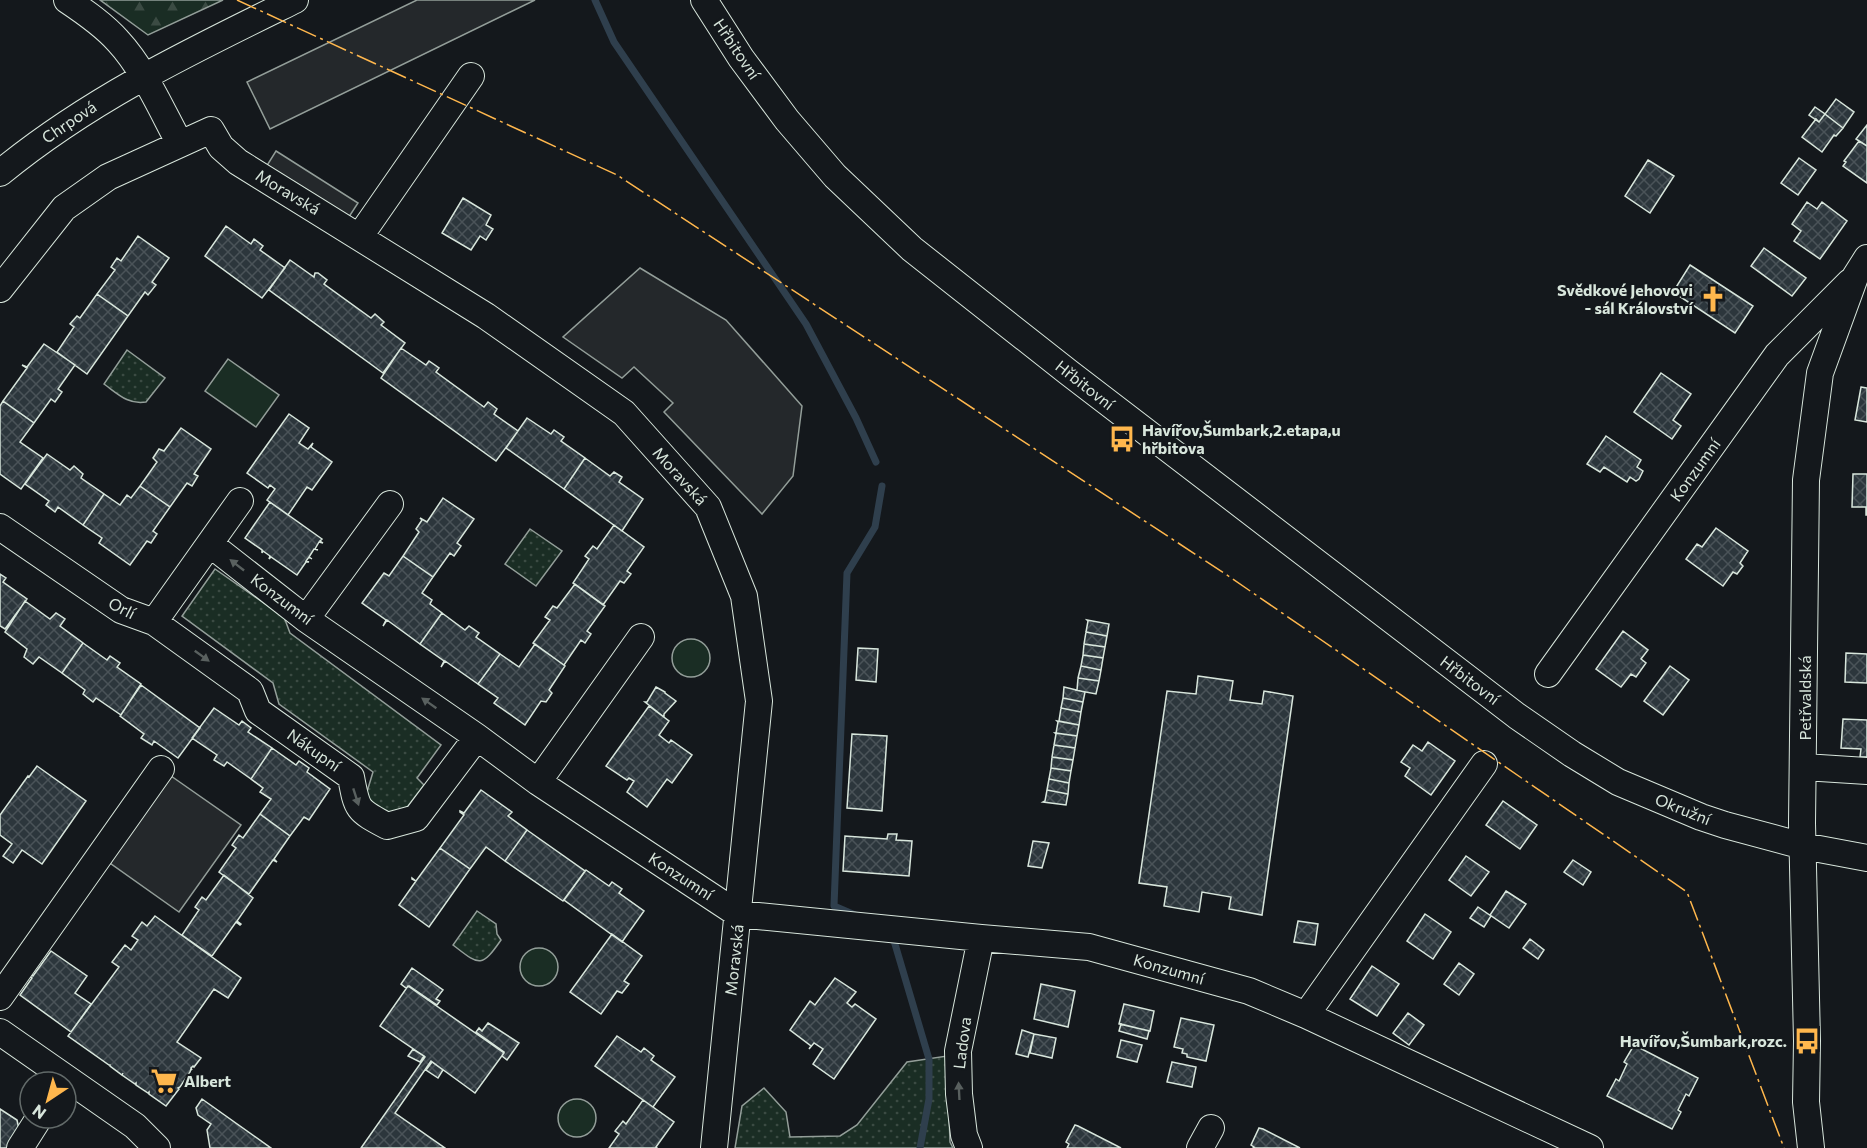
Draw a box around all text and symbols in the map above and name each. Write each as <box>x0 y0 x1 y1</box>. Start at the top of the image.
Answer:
street label: Hřbitovní <box>710 15 765 83</box>
street label: Chrpová <box>38 96 100 147</box>
street label: Moravská <box>253 165 324 218</box>
place label: Svědkové Jehovovi - sál Království <box>1557 280 1695 317</box>
church icon: Svědkové Jehovovi - sál Království <box>1698 284 1728 314</box>
street label: Hřbitovní <box>1052 356 1119 414</box>
place label: Havířov,Šumbark,2.etapa,u hřbitova <box>1142 420 1341 457</box>
bus stop icon: Havířov,Šumbark,2.etapa,u hřbitova <box>1107 424 1137 454</box>
street label: Konzumní <box>1665 434 1724 505</box>
street label: Moravská <box>649 443 711 509</box>
one-way arrow <box>229 559 244 571</box>
street label: Konzumní <box>247 569 318 629</box>
street label: Orlí <box>106 593 140 623</box>
one-way arrow <box>193 650 209 662</box>
street label: Hřbitovní <box>1437 651 1504 709</box>
street label: Petřvaldská <box>1795 655 1814 741</box>
one-way arrow <box>421 697 437 709</box>
street label: Nákupní <box>284 724 345 775</box>
one-way arrow <box>352 788 361 806</box>
street label: Okružní <box>1653 789 1715 829</box>
street label: Konzumní <box>645 848 718 904</box>
street label: Moravská <box>720 923 747 997</box>
street label: Konzumní <box>1131 949 1208 988</box>
street label: Ladova <box>949 1016 974 1070</box>
bus stop icon: Havířov,Šumbark,rozc. <box>1792 1026 1822 1056</box>
place label: Havířov,Šumbark,rozc. <box>1620 1031 1787 1050</box>
supermarket icon: Albert <box>149 1066 179 1096</box>
north arrow <box>18 1070 78 1130</box>
place label: Albert <box>184 1071 231 1090</box>
one-way arrow <box>955 1081 964 1100</box>
text: N <box>28 1101 49 1124</box>

